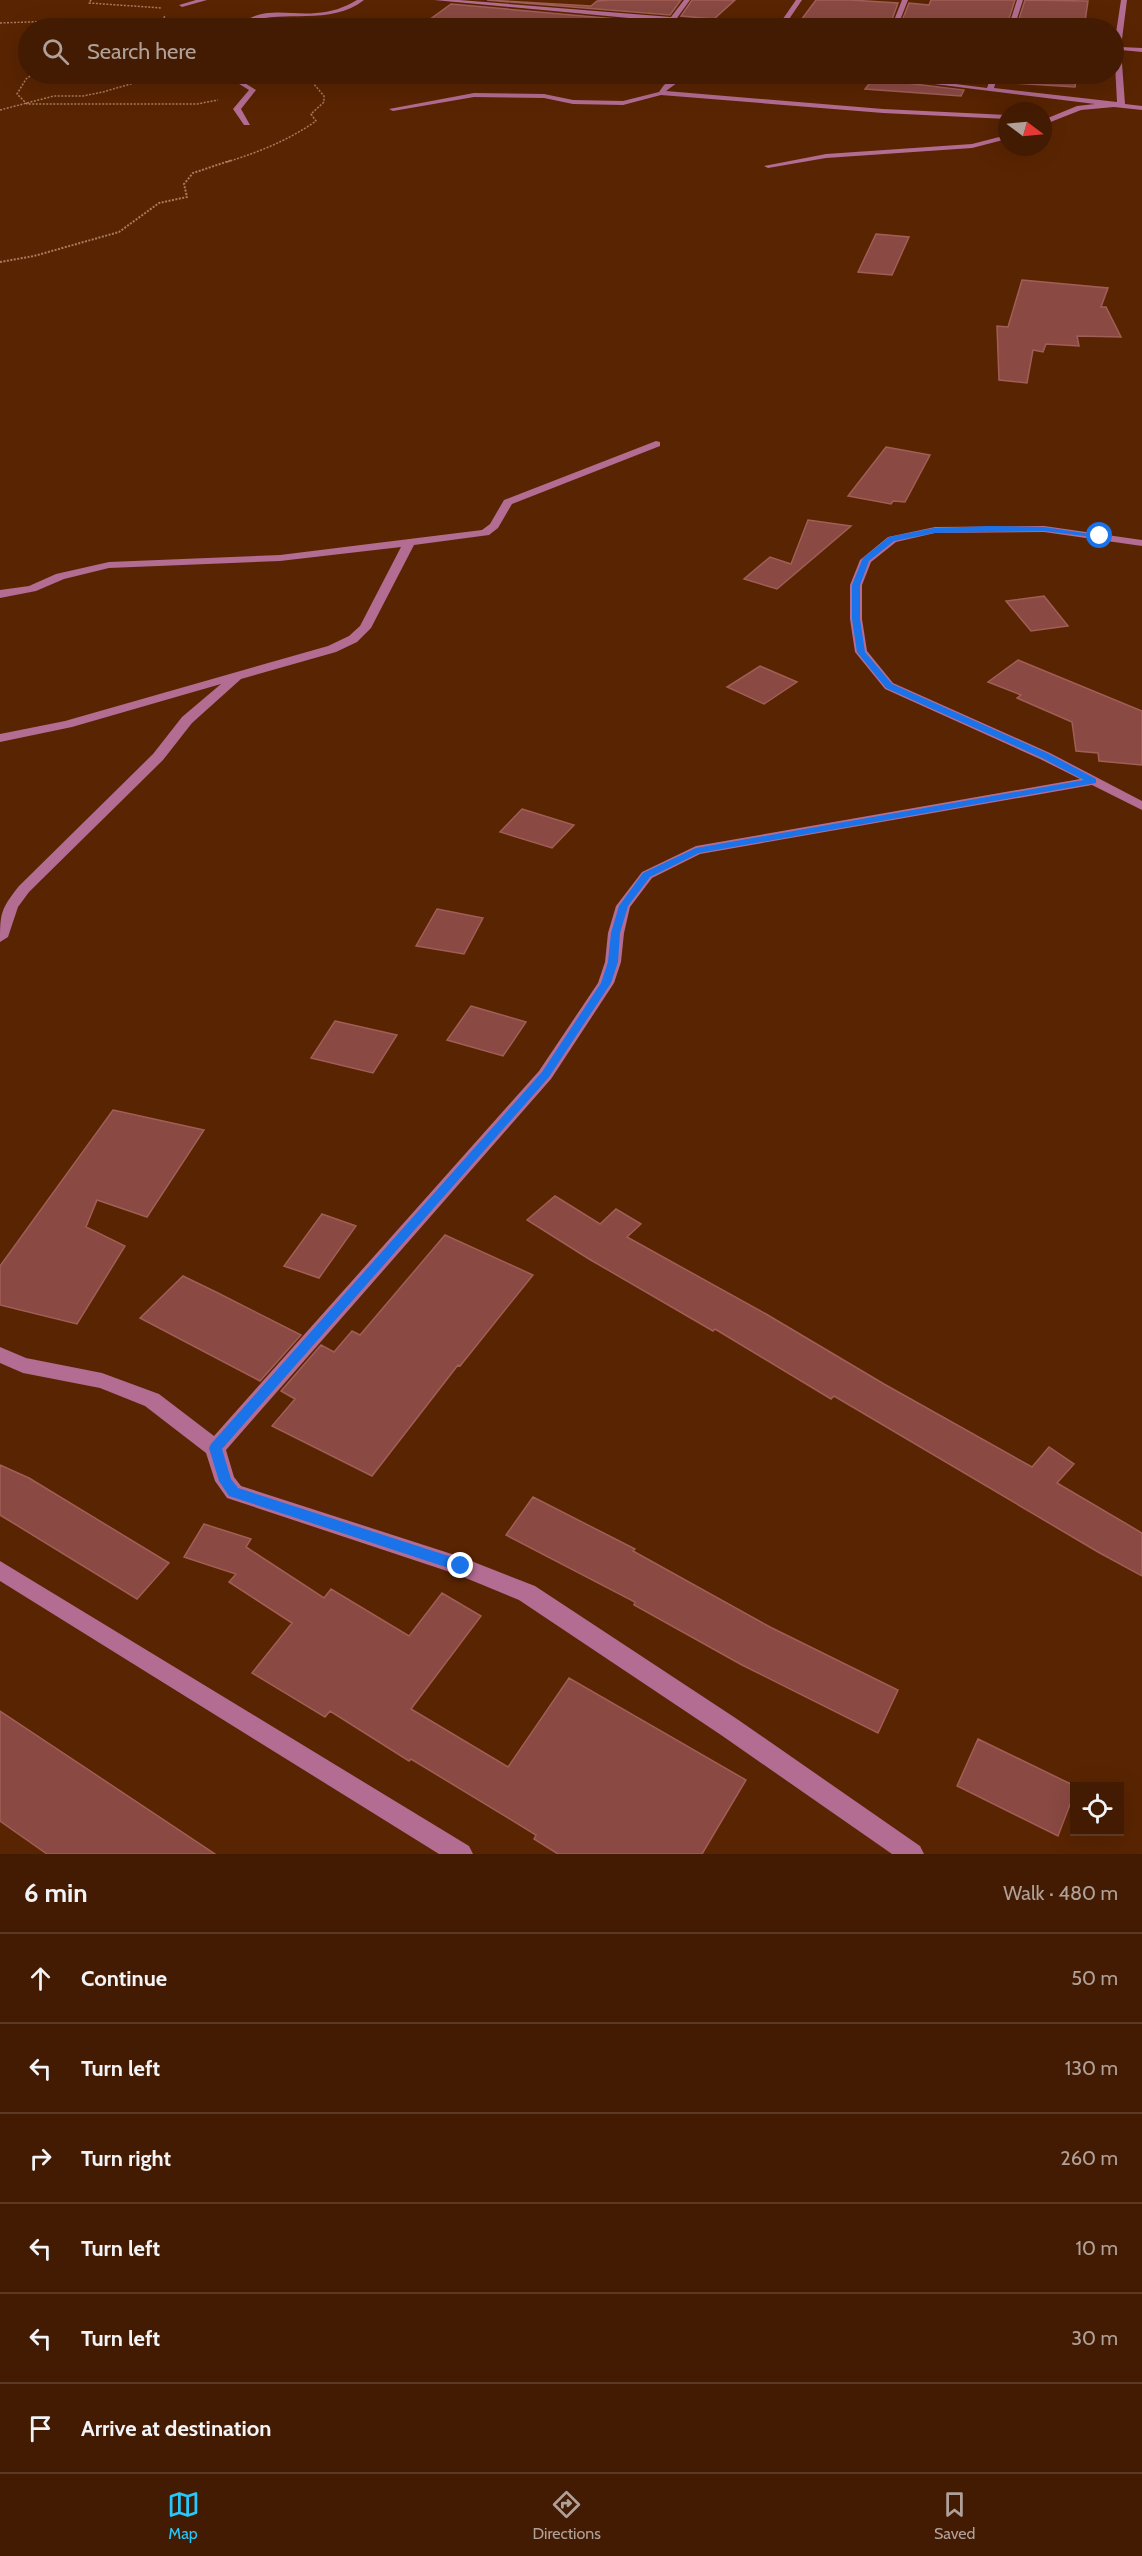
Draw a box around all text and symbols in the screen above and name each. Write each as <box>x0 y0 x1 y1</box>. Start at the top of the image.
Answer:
search box <box>18 18 1124 84</box>
icon: search <box>39 35 72 68</box>
text: Search here <box>87 38 196 65</box>
north arrow <box>998 102 1052 156</box>
route start <box>1086 522 1112 548</box>
route end <box>447 1552 473 1578</box>
map controls <box>1070 1782 1124 1836</box>
button: locate <box>1070 1782 1124 1836</box>
text: 6 min <box>24 1877 88 1909</box>
text: Walk · 480 m <box>1003 1881 1118 1905</box>
icon: ahead <box>24 1962 57 1995</box>
text: Continue <box>81 1965 167 1992</box>
text: 50 m <box>1071 1966 1118 1990</box>
icon: left <box>24 2052 57 2085</box>
text: Turn left <box>81 2055 160 2082</box>
text: 130 m <box>1065 2056 1118 2080</box>
icon: right <box>24 2142 57 2175</box>
text: Turn right <box>81 2145 171 2172</box>
text: 260 m <box>1060 2146 1118 2170</box>
icon: left <box>24 2232 57 2265</box>
text: Turn left <box>81 2235 160 2262</box>
text: 10 m <box>1075 2236 1118 2260</box>
icon: left <box>24 2322 57 2355</box>
text: Turn left <box>81 2325 160 2352</box>
text: 30 m <box>1071 2326 1118 2350</box>
icon: arrive <box>24 2412 57 2445</box>
text: Arrive at destination <box>81 2415 271 2442</box>
tab: Map <box>167 2488 200 2543</box>
tab: Directions <box>533 2488 601 2543</box>
tab: Saved <box>934 2488 975 2543</box>

